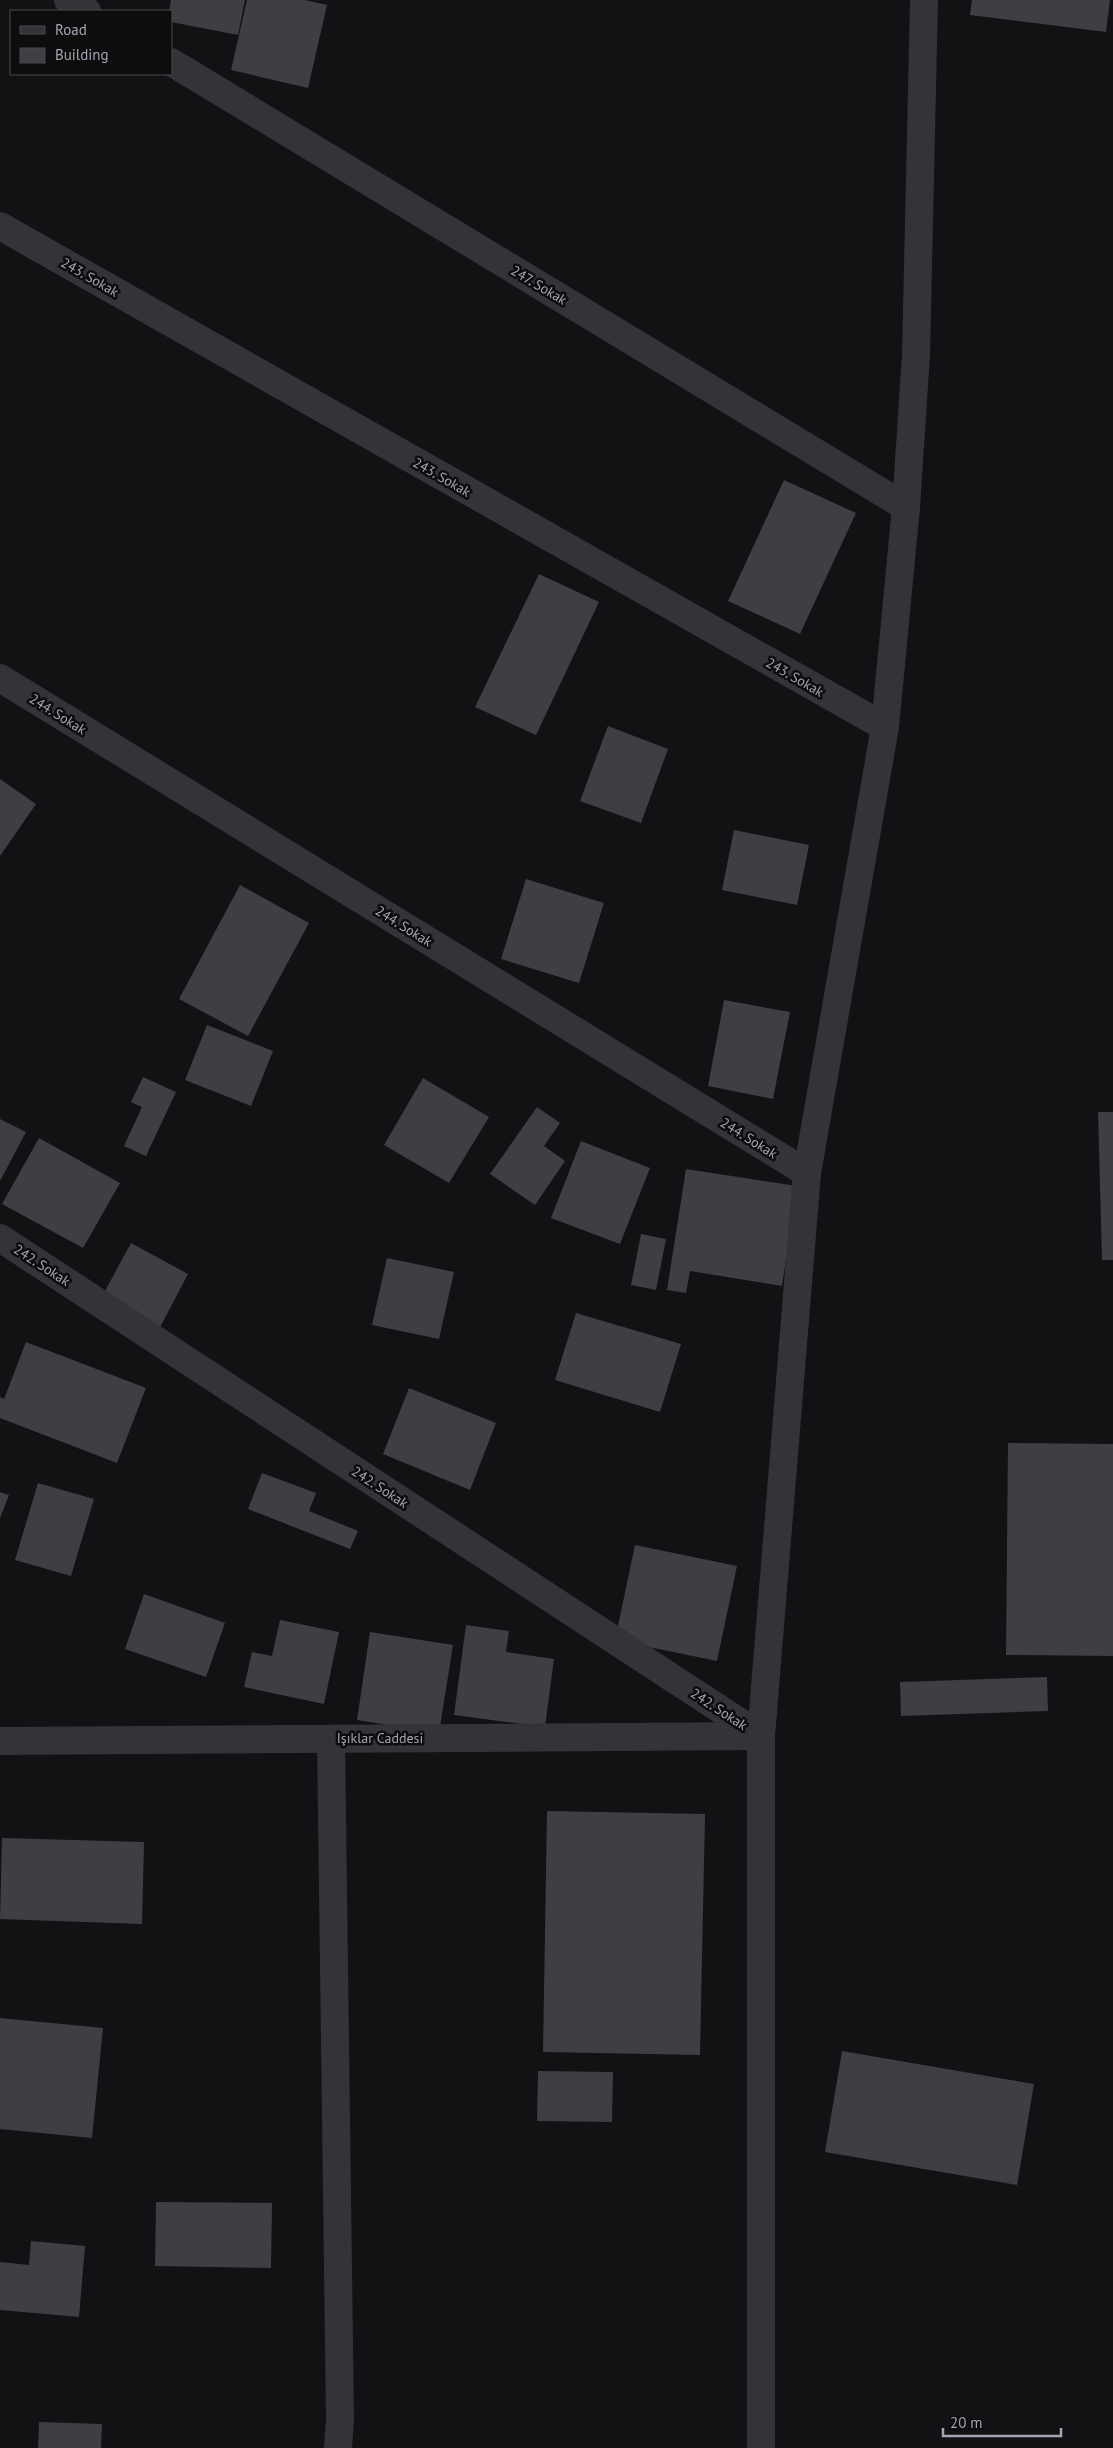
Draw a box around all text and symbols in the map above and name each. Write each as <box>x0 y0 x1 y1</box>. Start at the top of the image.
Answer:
legend <box>10 10 172 75</box>
text: Road <box>55 20 87 39</box>
text: Building <box>55 45 109 64</box>
street label: 243. Sokak <box>58 253 122 301</box>
street label: 247. Sokak <box>508 261 571 309</box>
street label: 243. Sokak <box>410 453 474 501</box>
street label: 243. Sokak <box>763 653 827 701</box>
street label: 244. Sokak <box>26 689 90 739</box>
street label: 244. Sokak <box>372 901 436 951</box>
street label: 244. Sokak <box>717 1113 781 1163</box>
street label: 242. Sokak <box>10 1240 74 1290</box>
street label: 242. Sokak <box>348 1462 412 1512</box>
street label: 242. Sokak <box>687 1684 751 1734</box>
street label: Işıklar Caddesi <box>337 1729 423 1747</box>
scale bar <box>943 2406 1060 2438</box>
text: 20 m <box>950 2413 983 2432</box>

